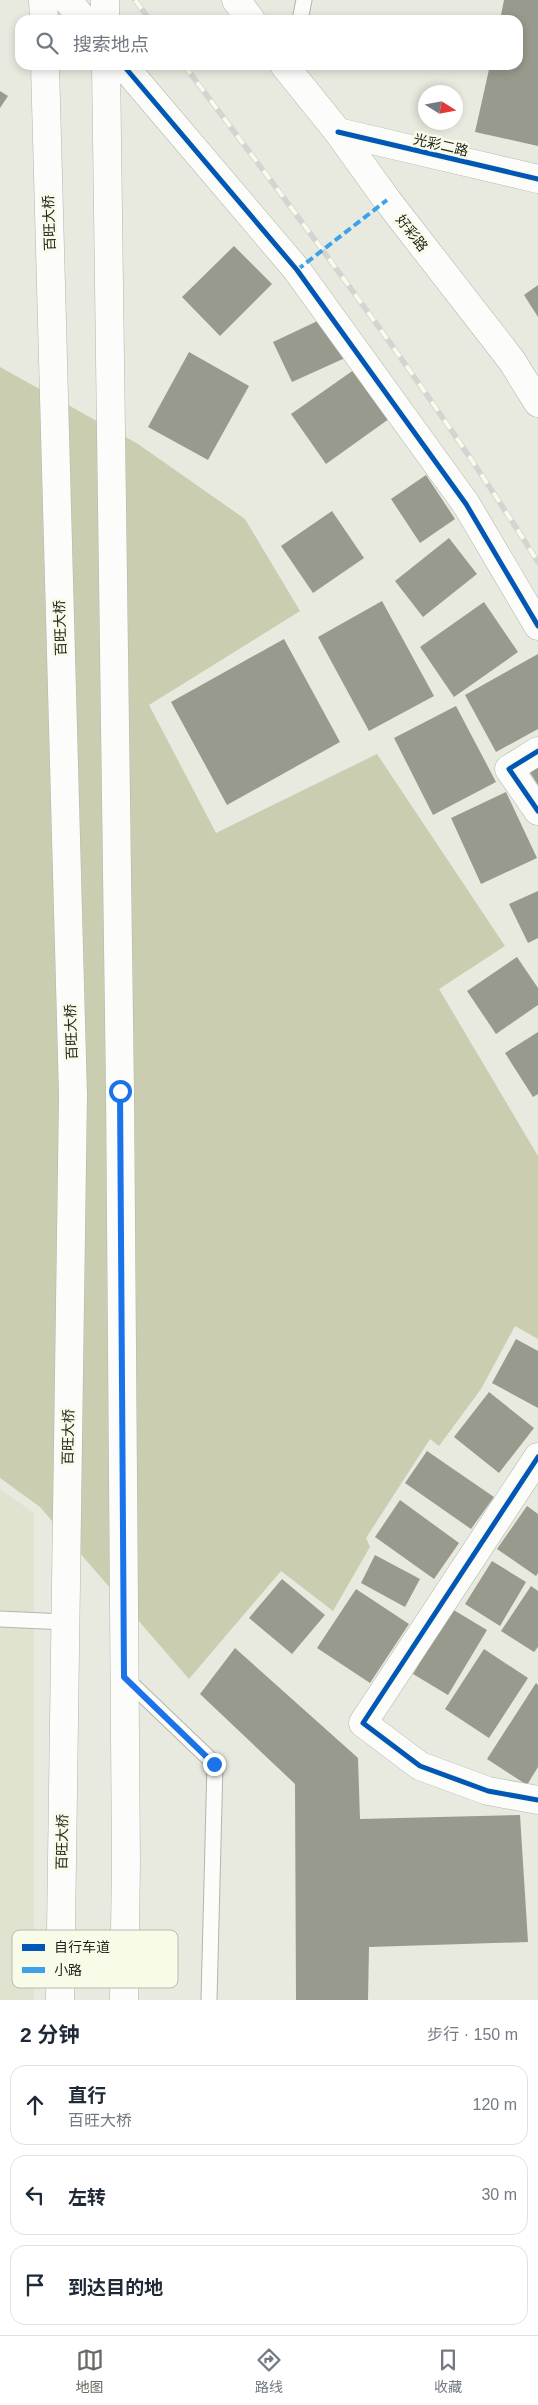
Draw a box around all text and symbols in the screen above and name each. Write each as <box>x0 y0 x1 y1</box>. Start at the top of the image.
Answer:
search box <box>15 15 523 70</box>
icon: search <box>33 29 61 57</box>
text: 搜索地点 <box>73 34 149 55</box>
north arrow <box>418 85 463 130</box>
street label: 光彩二路 <box>412 131 470 159</box>
street label: 百旺大桥 <box>40 195 58 251</box>
street label: 好彩路 <box>393 212 431 254</box>
street label: 百旺大桥 <box>51 600 69 656</box>
street label: 百旺大桥 <box>62 1004 80 1060</box>
route start <box>109 1080 132 1103</box>
street label: 百旺大桥 <box>60 1409 76 1465</box>
route end <box>203 1753 226 1776</box>
street label: 百旺大桥 <box>54 1814 70 1870</box>
legend <box>12 1930 178 1988</box>
text: 自行车道 <box>54 1939 110 1955</box>
text: 小路 <box>54 1962 82 1978</box>
text: 2 分钟 <box>20 2023 80 2046</box>
text: 步行 · 150 m <box>427 2026 518 2043</box>
text: 直行 <box>68 2085 106 2106</box>
icon: ahead <box>21 2091 49 2119</box>
text: 120 m <box>473 2096 517 2113</box>
text: 百旺大桥 <box>68 2112 132 2129</box>
icon: left <box>21 2181 49 2209</box>
text: 30 m <box>481 2186 517 2203</box>
text: 左转 <box>68 2187 106 2208</box>
icon: arrive <box>21 2271 49 2299</box>
text: 到达目的地 <box>68 2277 163 2298</box>
tab: 地图 <box>76 2346 104 2396</box>
tab: 路线 <box>255 2346 283 2396</box>
tab: 收藏 <box>434 2346 462 2396</box>

